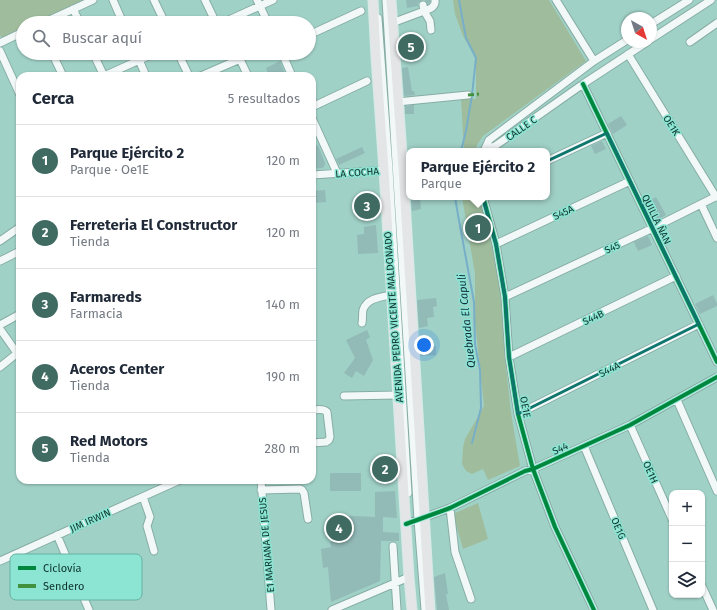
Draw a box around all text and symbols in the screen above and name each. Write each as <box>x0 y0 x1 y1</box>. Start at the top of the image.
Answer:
north arrow <box>621 12 657 48</box>
search box <box>16 16 316 60</box>
icon: search <box>30 27 52 49</box>
text: Buscar aquí <box>62 29 142 47</box>
pin: 5 <box>398 32 424 62</box>
text: Cerca <box>32 88 74 109</box>
text: 5 resultados <box>228 91 300 106</box>
street label: OE1K <box>660 113 682 138</box>
street label: CALLE C <box>504 114 540 144</box>
text: Parque Ejército 2 <box>70 144 184 162</box>
popup <box>406 148 550 200</box>
text: 1 <box>42 153 48 168</box>
text: 120 m <box>266 153 300 168</box>
text: Parque Ejército 2 <box>421 158 535 176</box>
text: Parque · Oe1E <box>70 162 149 177</box>
street label: LA COCHA <box>335 165 380 181</box>
text: Parque <box>421 176 462 191</box>
pin: 3 <box>354 191 380 221</box>
street label: QUILLA ÑAN <box>639 192 674 246</box>
street label: S45A <box>551 203 576 223</box>
pin: 1 <box>465 213 491 243</box>
text: Ferreteria El Constructor <box>70 216 237 234</box>
text: 2 <box>42 225 48 240</box>
text: 120 m <box>266 225 300 240</box>
street label: AVENIDA PEDRO VICENTE MALDONADO <box>382 231 406 403</box>
text: Tienda <box>70 234 110 249</box>
street label: S45 <box>603 239 622 257</box>
water label: Quebrada El Capuli <box>455 273 478 369</box>
text: Farmareds <box>70 288 142 306</box>
text: 3 <box>42 297 48 312</box>
text: 140 m <box>266 297 300 312</box>
text: Farmacia <box>70 306 123 321</box>
street label: S44B <box>581 308 606 328</box>
your location <box>414 335 434 355</box>
text: Aceros Center <box>70 360 164 378</box>
street label: S44A <box>597 360 622 380</box>
text: 4 <box>41 369 49 384</box>
text: 190 m <box>266 369 300 384</box>
text: Tienda <box>70 378 110 393</box>
street label: OE1E <box>517 395 533 419</box>
text: Red Motors <box>70 432 148 450</box>
street label: S44 <box>551 440 571 458</box>
text: 5 <box>42 441 48 456</box>
text: 280 m <box>265 441 300 456</box>
text: Tienda <box>70 450 110 465</box>
pin: 2 <box>372 454 398 484</box>
street label: OE1H <box>640 459 660 485</box>
map controls <box>669 490 705 598</box>
button: + <box>669 490 705 526</box>
street label: E1 MARIANA DE JESUS <box>257 496 277 593</box>
street label: JIM IRWIN <box>68 507 113 535</box>
pin: 4 <box>326 513 352 543</box>
street label: OE1G <box>608 516 628 541</box>
button: − <box>669 526 705 562</box>
legend <box>10 554 142 600</box>
text: Ciclovía <box>43 562 82 575</box>
button: layers <box>669 562 705 598</box>
text: Sendero <box>43 580 84 593</box>

